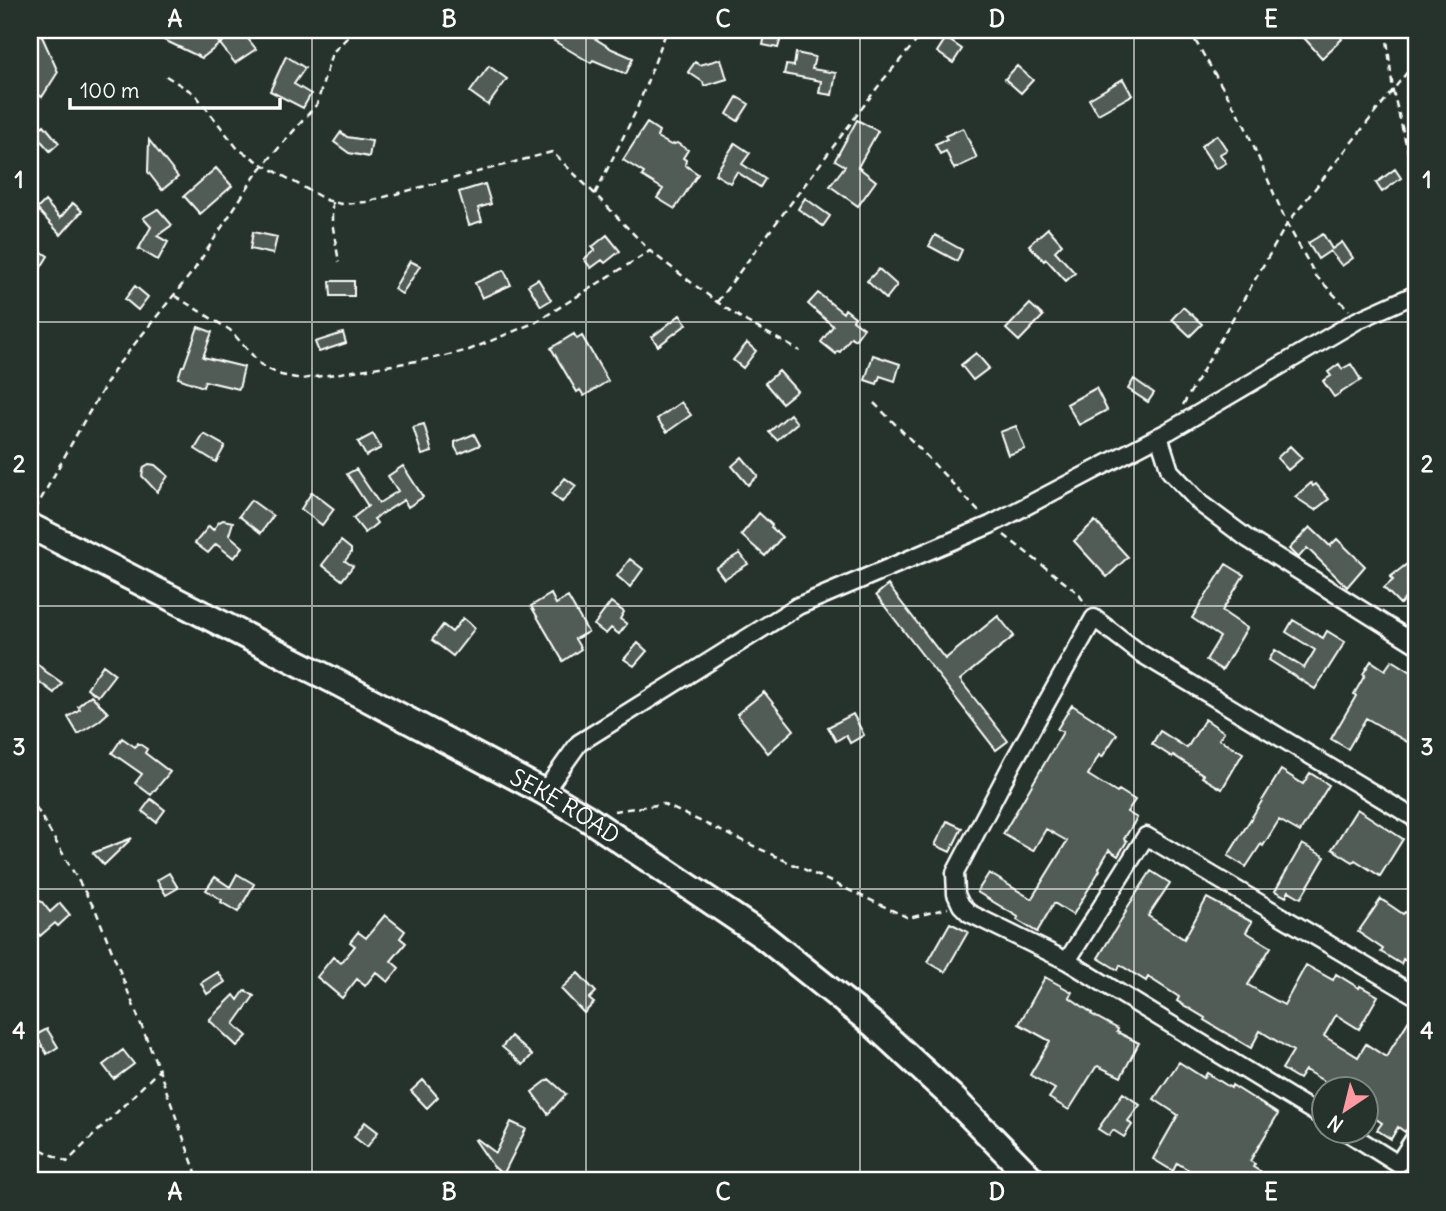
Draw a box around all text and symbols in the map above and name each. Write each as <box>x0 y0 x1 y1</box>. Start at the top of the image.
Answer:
text: A <box>168 4 183 33</box>
text: B <box>441 4 457 33</box>
text: C <box>715 4 731 33</box>
text: D <box>989 4 1005 33</box>
text: E <box>1264 4 1278 33</box>
scale bar <box>70 66 280 110</box>
text: 100 m <box>80 77 139 104</box>
text: 1 <box>14 165 24 194</box>
text: 1 <box>1422 165 1432 194</box>
text: 2 <box>13 449 26 478</box>
text: 2 <box>1421 449 1434 478</box>
text: 3 <box>12 732 26 761</box>
text: 3 <box>1420 732 1434 761</box>
street label: SEKE ROAD <box>505 762 626 850</box>
text: 4 <box>12 1016 26 1045</box>
text: 4 <box>1420 1016 1434 1045</box>
north arrow <box>1310 1074 1380 1144</box>
text: N <box>1323 1110 1348 1138</box>
text: A <box>168 1177 183 1206</box>
text: B <box>441 1177 457 1206</box>
text: C <box>715 1177 731 1206</box>
text: D <box>989 1177 1005 1206</box>
text: E <box>1264 1177 1278 1206</box>

